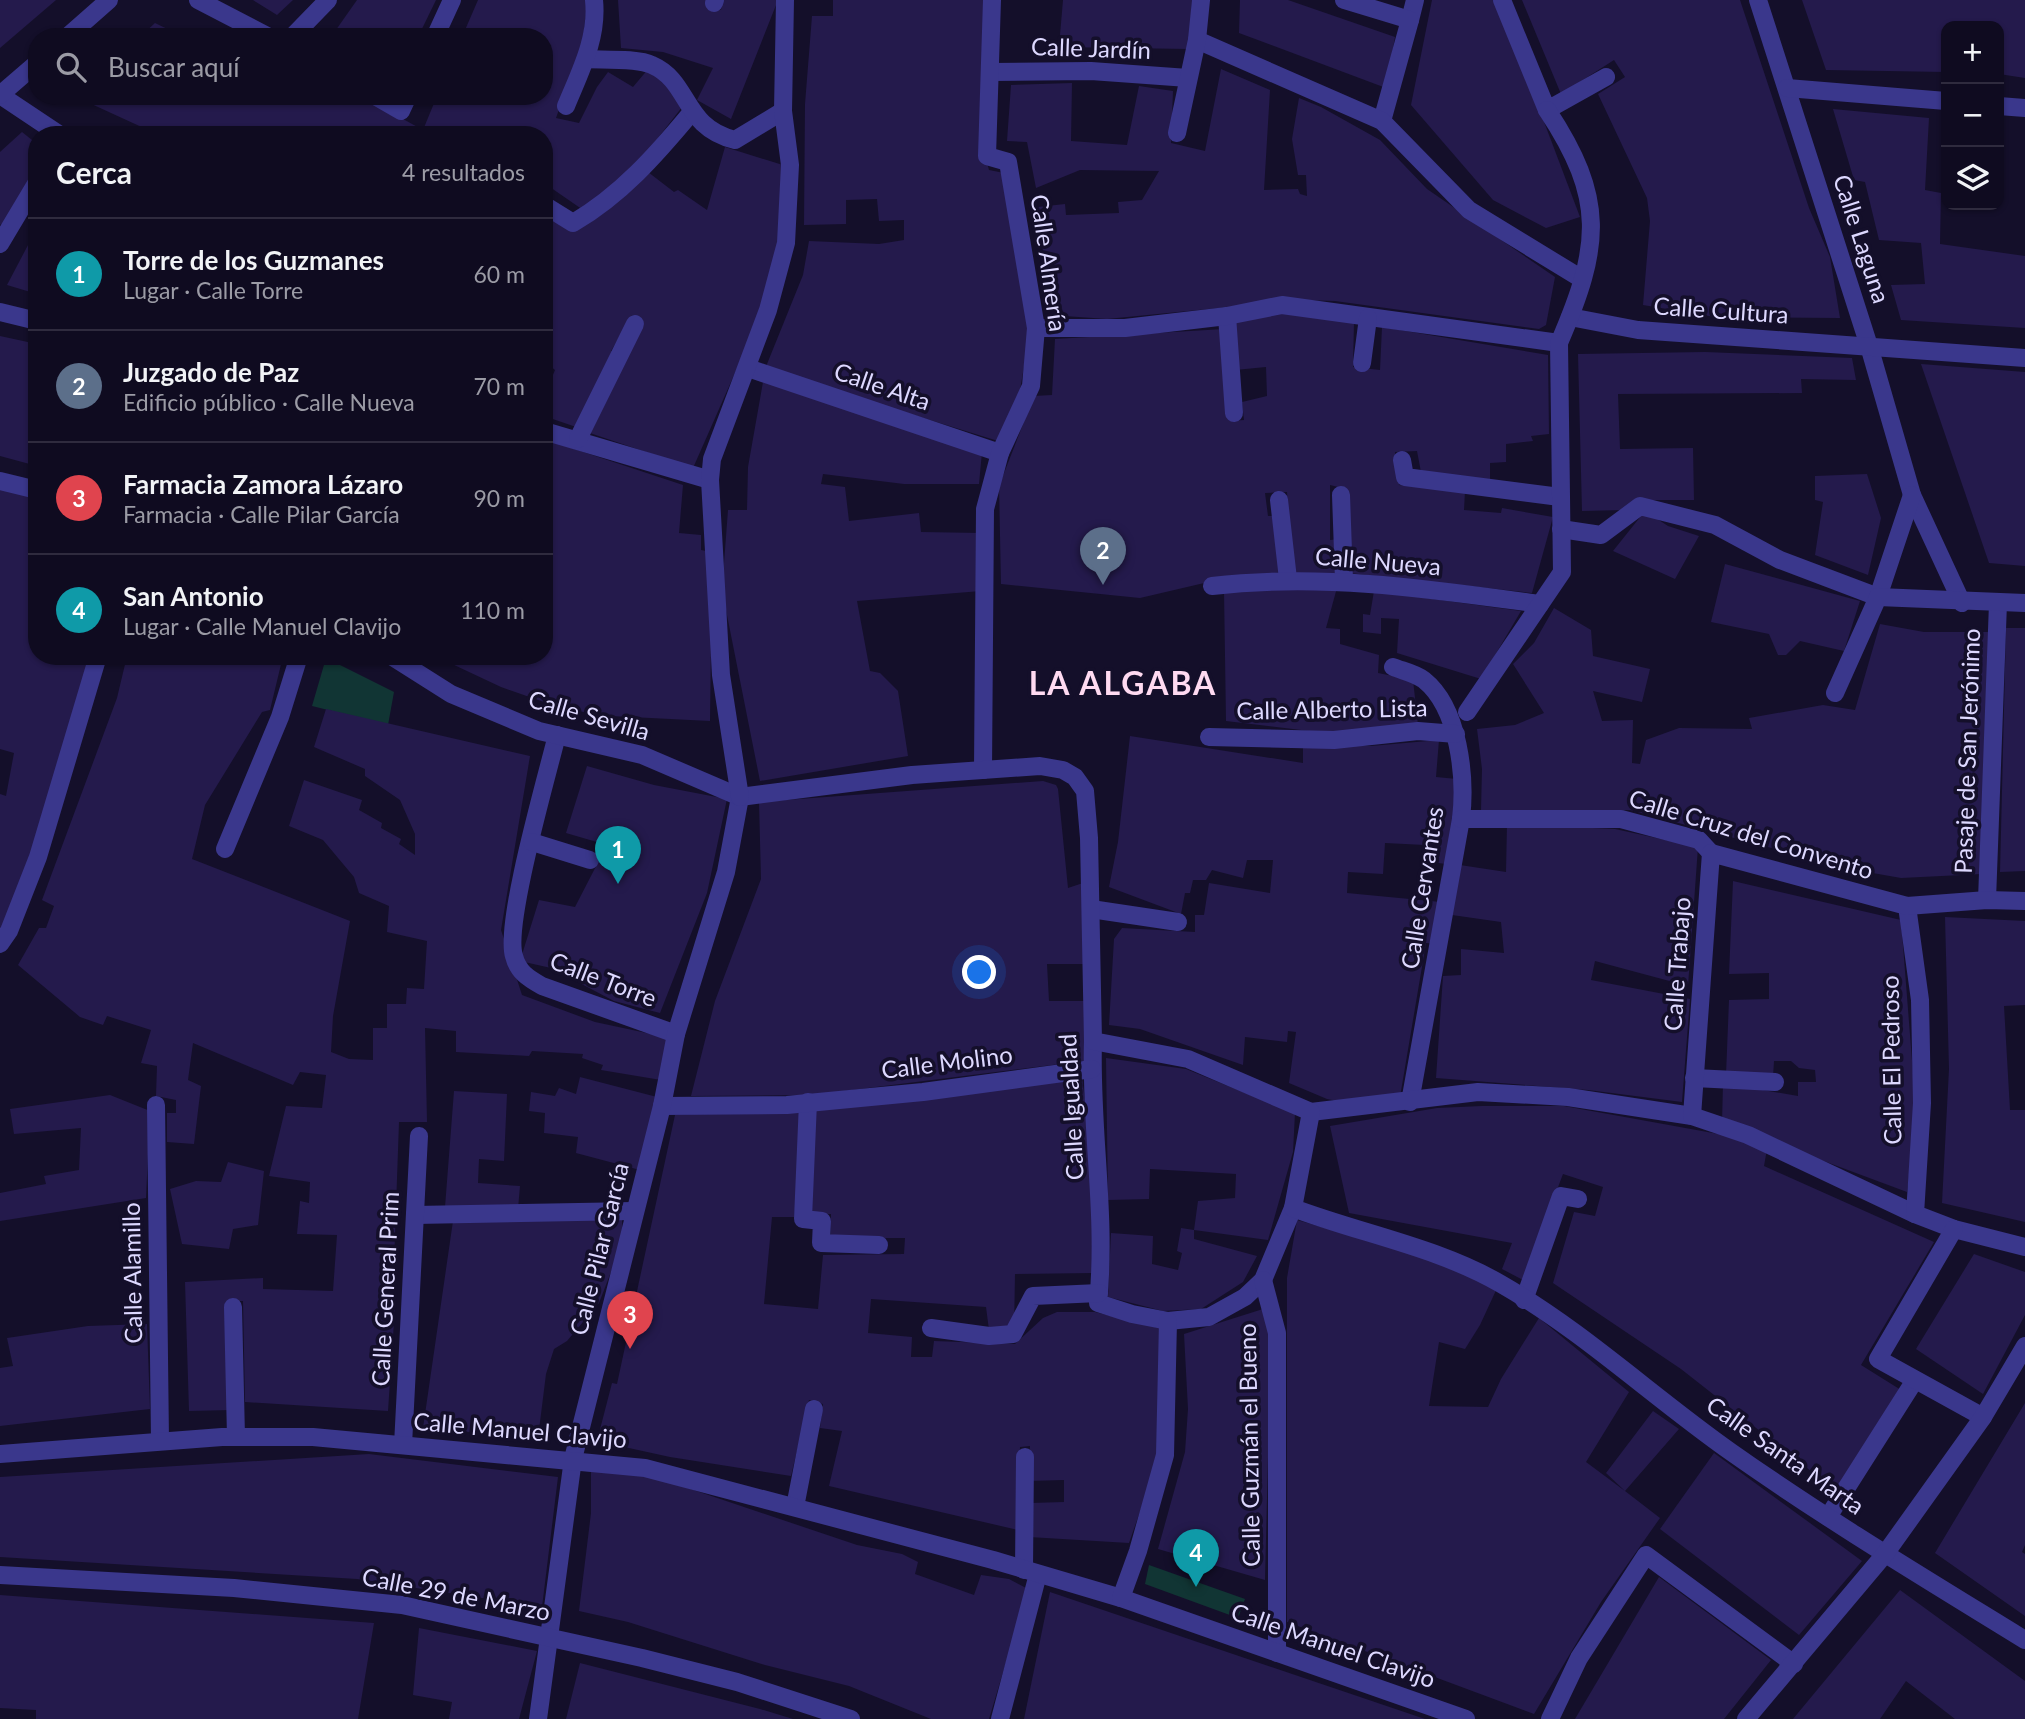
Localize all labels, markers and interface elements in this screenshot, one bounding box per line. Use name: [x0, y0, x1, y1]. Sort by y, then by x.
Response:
map controls: [1941, 21, 2004, 210]
button: +: [1941, 21, 2004, 84]
search box: [28, 28, 553, 105]
street label: Calle Jardín: [1031, 31, 1151, 64]
icon: search: [52, 48, 90, 86]
text: Buscar aquí: [108, 51, 239, 83]
button: −: [1941, 84, 2004, 147]
button: layers: [1941, 147, 2004, 210]
text: Cerca: [56, 154, 132, 190]
text: 4 resultados: [402, 158, 525, 186]
street label: Calle Laguna: [1828, 171, 1897, 307]
street label: Calle Almería: [1026, 192, 1073, 333]
text: Torre de los Guzmanes: [123, 244, 384, 276]
text: 1: [72, 260, 86, 288]
text: 60 m: [474, 260, 525, 288]
text: Lugar · Calle Torre: [123, 276, 303, 304]
street label: Calle Cultura: [1653, 290, 1790, 329]
text: Juzgado de Paz: [123, 356, 299, 388]
street label: Calle Alta: [831, 356, 934, 416]
text: 2: [72, 372, 86, 400]
text: 70 m: [474, 372, 525, 400]
text: Edificio público · Calle Nueva: [123, 388, 415, 416]
text: Farmacia Zamora Lázaro: [123, 468, 403, 500]
text: 3: [72, 484, 86, 512]
text: 90 m: [474, 484, 525, 512]
text: Farmacia · Calle Pilar García: [123, 500, 400, 528]
pin: 2: [1080, 527, 1126, 585]
street label: Calle Nueva: [1314, 541, 1442, 580]
text: San Antonio: [123, 580, 264, 612]
text: 4: [72, 596, 86, 624]
text: 110 m: [460, 596, 525, 624]
text: Lugar · Calle Manuel Clavijo: [123, 612, 401, 640]
street label: Pasaje de San Jerónimo: [1948, 628, 1985, 874]
district label: LA ALGABA: [1029, 663, 1217, 702]
street label: Calle Sevilla: [525, 683, 653, 746]
street label: Calle Alberto Lista: [1236, 692, 1428, 725]
street label: Calle Cruz del Convento: [1626, 783, 1877, 885]
street label: Calle Cervantes: [1394, 804, 1449, 971]
pin: 1: [595, 826, 641, 884]
street label: Calle Trabajo: [1657, 896, 1696, 1032]
street label: Calle Torre: [546, 945, 661, 1012]
your location: [962, 955, 996, 989]
street label: Calle El Pedroso: [1875, 975, 1906, 1145]
street label: Calle Igualdad: [1052, 1033, 1089, 1181]
street label: Calle Molino: [880, 1039, 1014, 1084]
street label: Calle Pilar García: [563, 1159, 634, 1338]
street label: Calle General Prim: [365, 1191, 404, 1387]
street label: Calle Alamillo: [116, 1202, 147, 1344]
pin: 3: [607, 1291, 653, 1349]
street label: Calle Guzmán el Bueno: [1232, 1323, 1265, 1567]
street label: Calle Santa Marta: [1701, 1390, 1870, 1520]
street label: Calle Manuel Clavijo: [412, 1406, 628, 1453]
pin: 4: [1173, 1529, 1219, 1587]
street label: Calle 29 de Marzo: [360, 1561, 553, 1626]
street label: Calle Manuel Clavijo: [1228, 1596, 1439, 1693]

